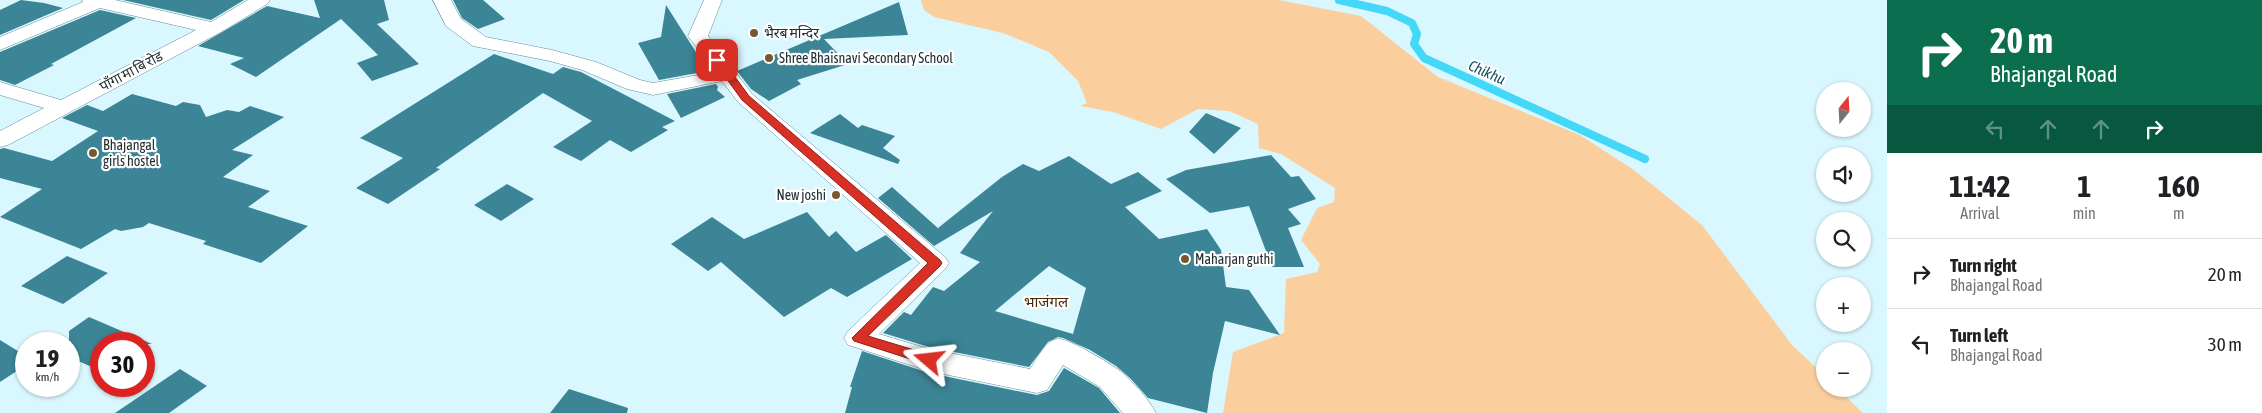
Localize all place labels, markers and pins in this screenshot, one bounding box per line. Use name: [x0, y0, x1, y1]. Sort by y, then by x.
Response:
place label: भैरब मन्दिर: [764, 25, 819, 41]
marker: भैरब मन्दिर: [748, 27, 760, 39]
pin: [696, 39, 738, 81]
place label: Shree Bhaisnavi Secondary School: [779, 50, 953, 66]
marker: Shree Bhaisnavi Secondary School: [763, 52, 775, 64]
place label: Bhajangal girls hostel: [103, 137, 159, 169]
marker: Bhajangal girls hostel: [87, 147, 99, 159]
place label: New joshi: [776, 187, 826, 203]
marker: New joshi: [830, 189, 842, 201]
place label: Maharjan guthi: [1195, 251, 1274, 267]
marker: Maharjan guthi: [1179, 253, 1191, 265]

